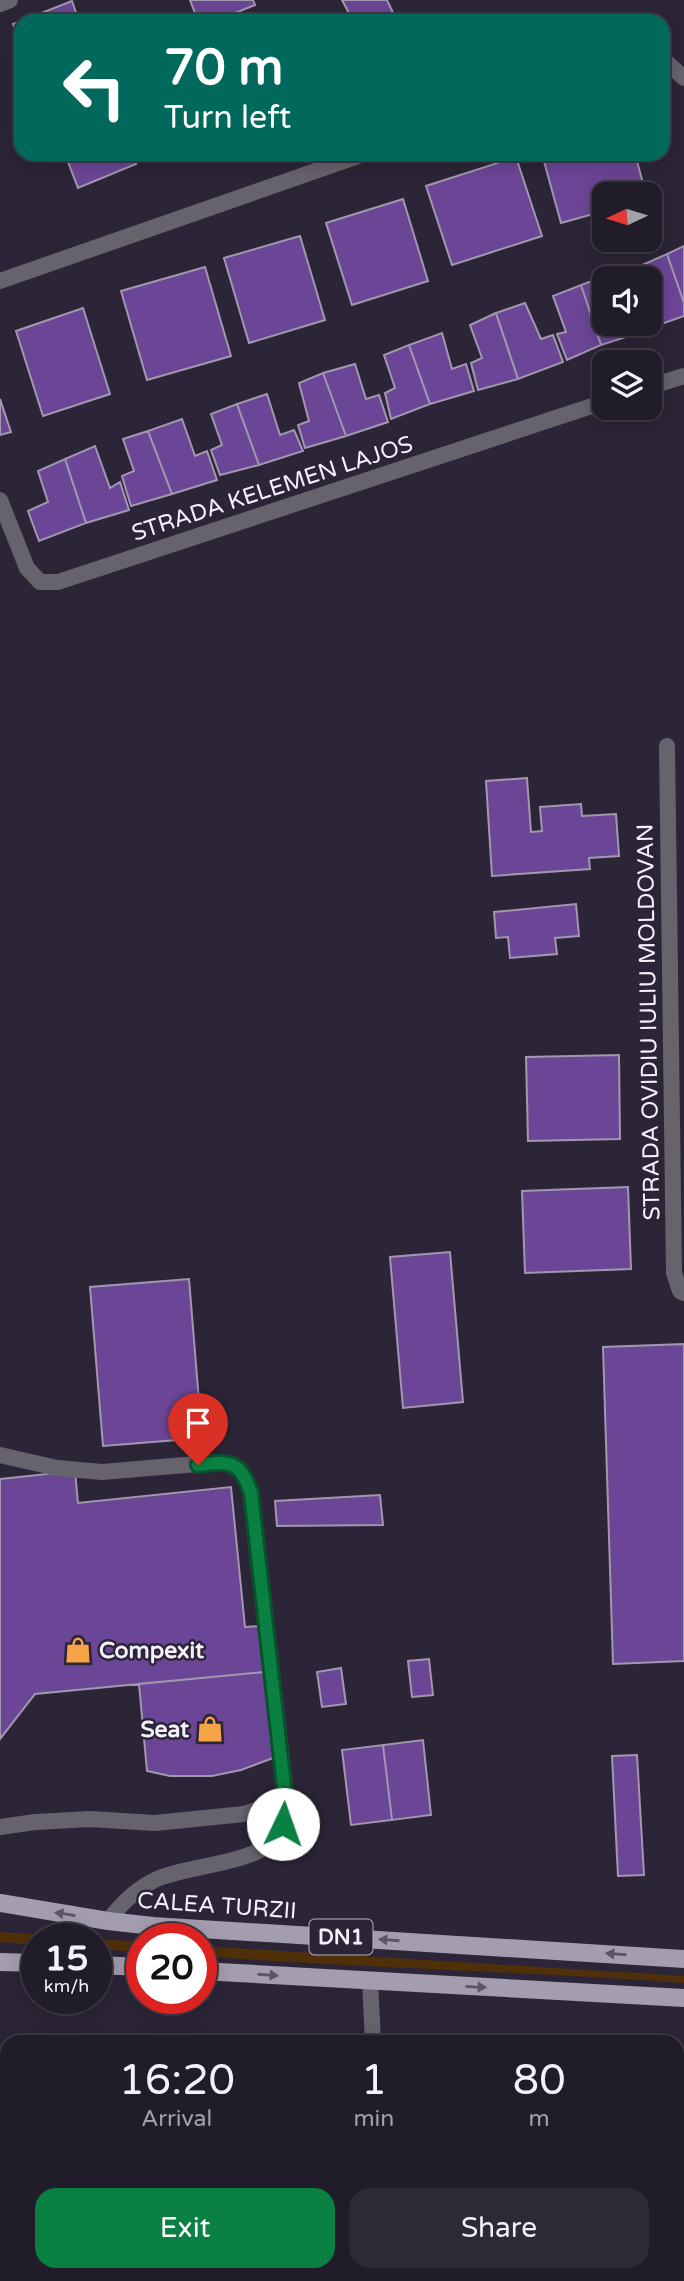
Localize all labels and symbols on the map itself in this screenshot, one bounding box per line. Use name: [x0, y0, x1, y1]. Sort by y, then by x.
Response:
north arrow: [592, 182, 662, 252]
street label: STRADA KELEMEN LAJOS: [128, 430, 416, 548]
street label: STRADA OVIDIU IULIU MOLDOVAN: [632, 823, 666, 1220]
pin: [168, 1393, 228, 1465]
shop icon: Compexit: [63, 1635, 93, 1665]
place label: Compexit: [99, 1637, 204, 1665]
shop icon: Seat: [195, 1714, 225, 1744]
place label: Seat: [140, 1716, 189, 1744]
position arrow: [246, 1787, 320, 1861]
street label: CALEA TURZII: [136, 1886, 298, 1926]
one-way arrow: [54, 1908, 76, 1919]
road number: DN1: [310, 1920, 372, 1954]
speed limit sign: 20: [126, 1923, 217, 2014]
one-way arrow: [378, 1935, 400, 1946]
one-way arrow: [605, 1949, 627, 1960]
one-way arrow: [257, 1970, 279, 1981]
one-way arrow: [465, 1982, 487, 1993]

